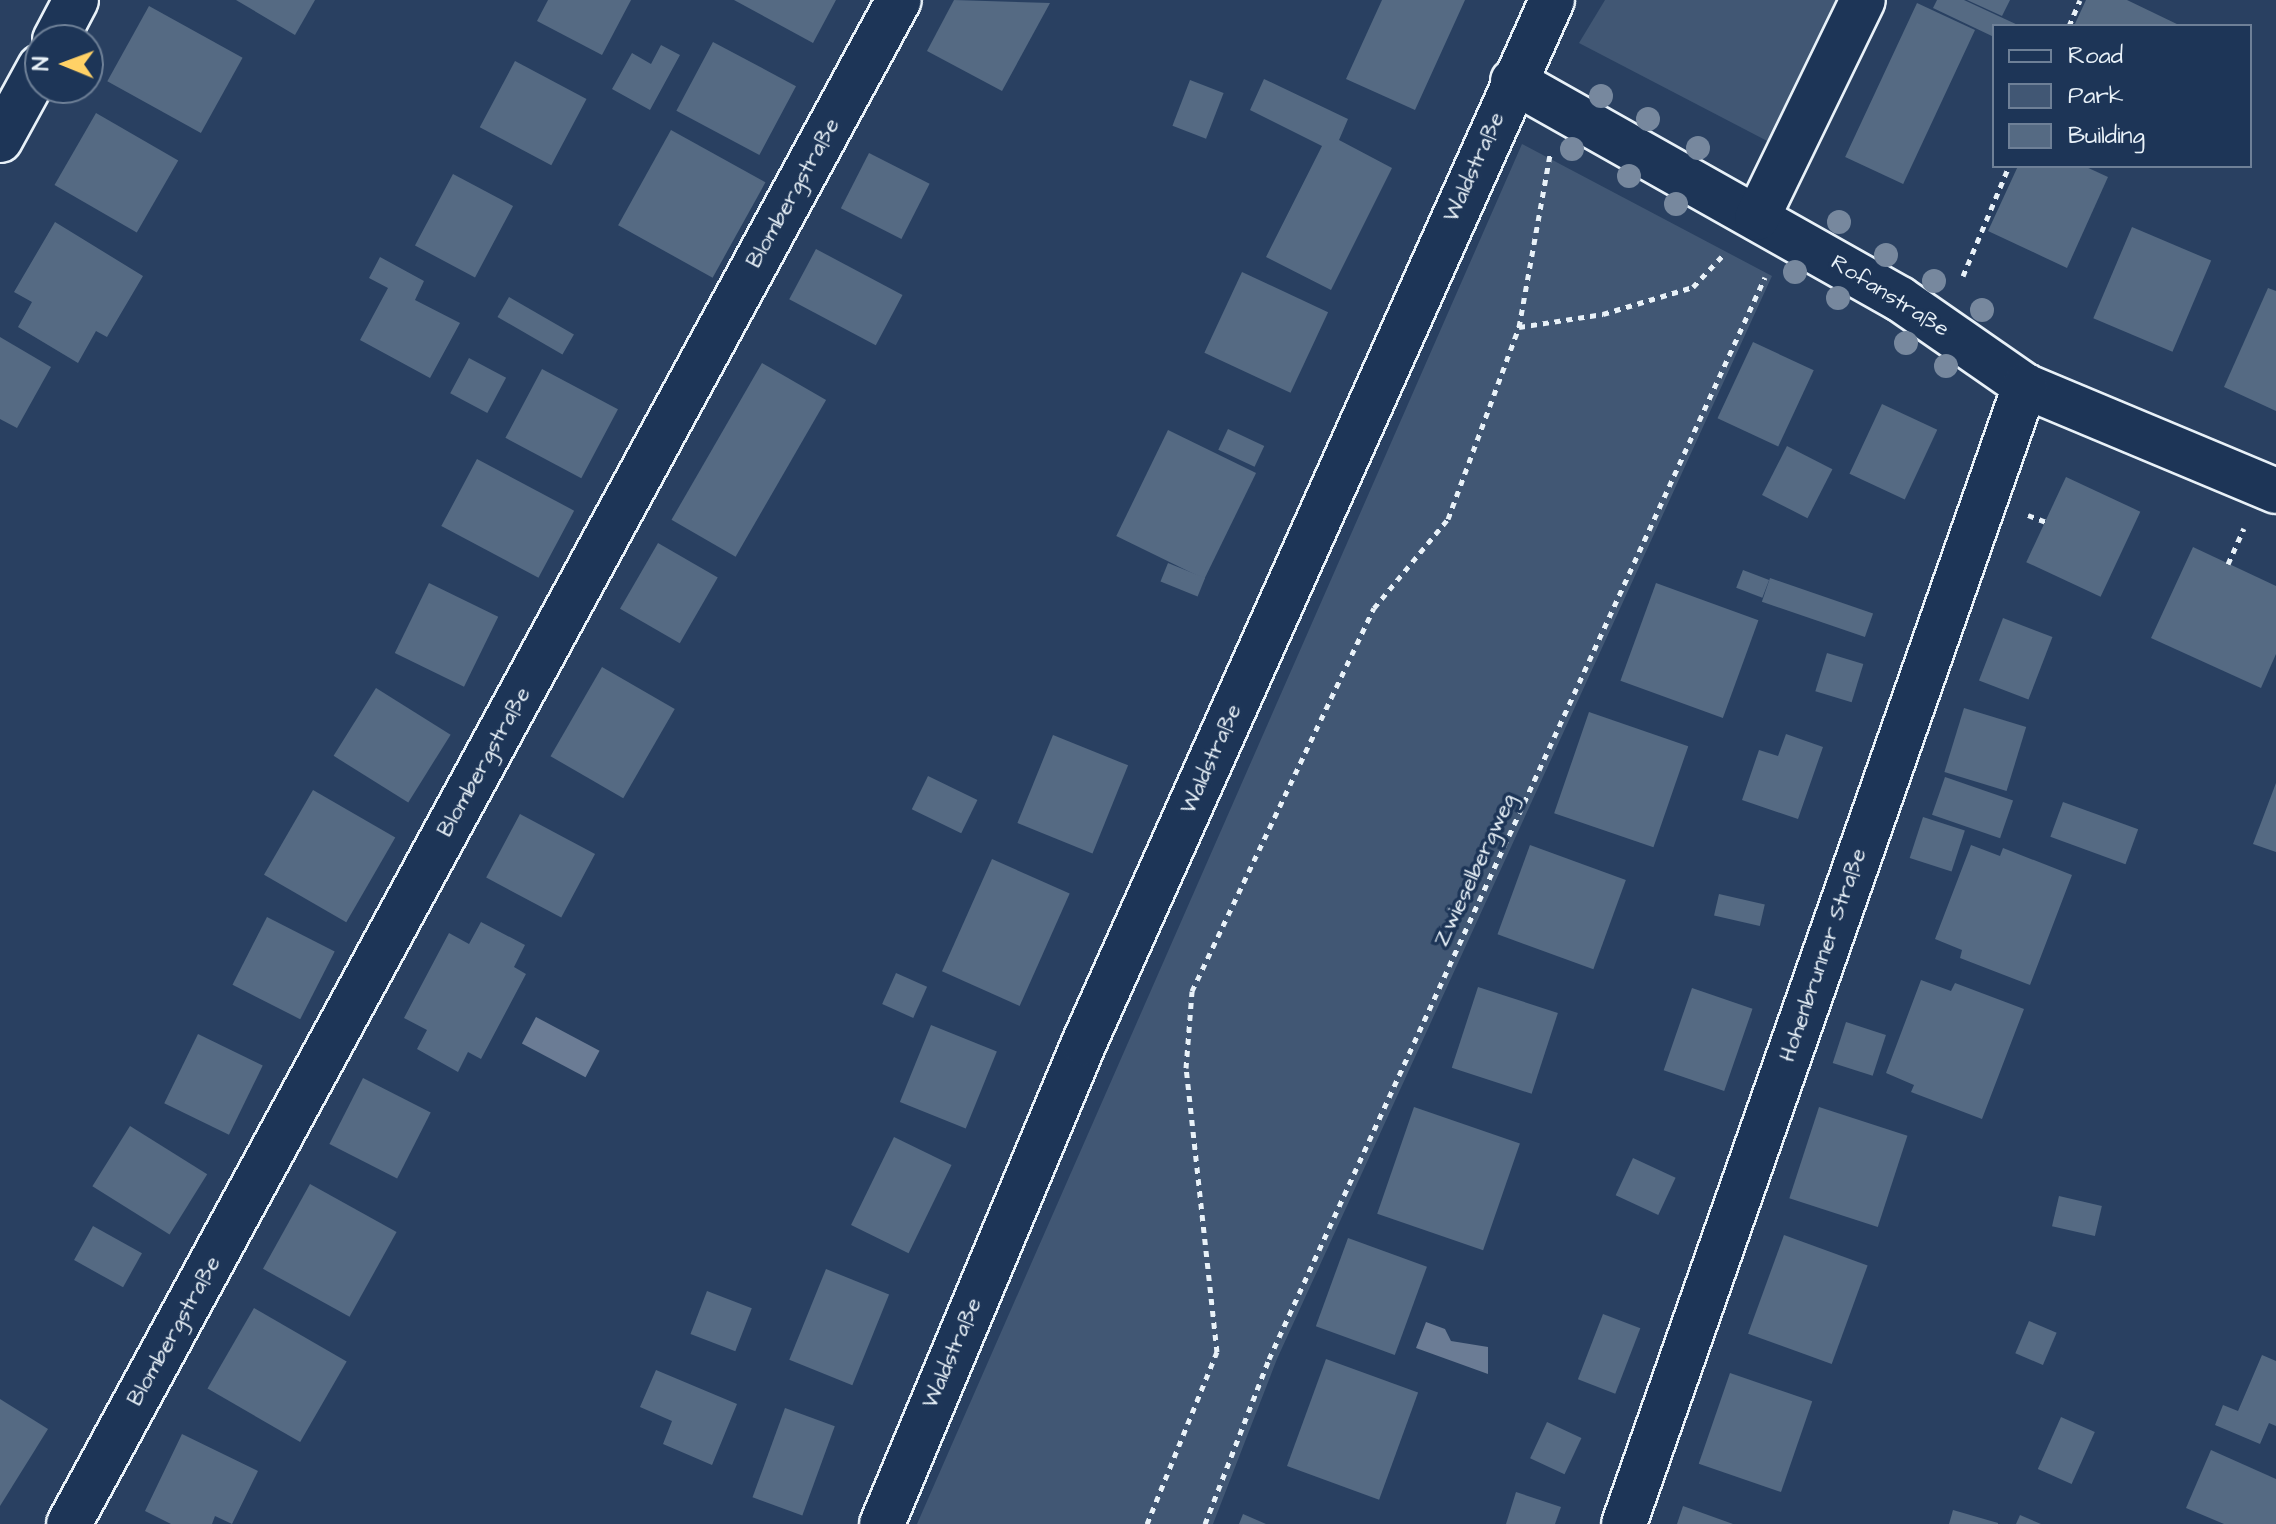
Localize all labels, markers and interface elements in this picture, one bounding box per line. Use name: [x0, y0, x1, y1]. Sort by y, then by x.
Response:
north arrow: [24, 24, 104, 104]
legend: [1992, 24, 2252, 168]
text: Road: [2068, 39, 2123, 73]
text: N: [26, 56, 57, 71]
text: Park: [2068, 79, 2124, 113]
street label: Waldstraße: [1438, 108, 1510, 226]
street label: Blombergstraße: [741, 114, 845, 272]
text: Building: [2068, 119, 2145, 153]
street label: Rofanstraße: [1826, 249, 1954, 343]
street label: Blombergstraße: [432, 683, 536, 841]
street label: Waldstraße: [1175, 700, 1247, 818]
street label: Zwieselbergweg: [1428, 789, 1522, 951]
street label: Hohenbrunner Straße: [1774, 845, 1872, 1065]
street label: Blombergstraße: [122, 1252, 226, 1410]
street label: Waldstraße: [917, 1294, 987, 1412]

